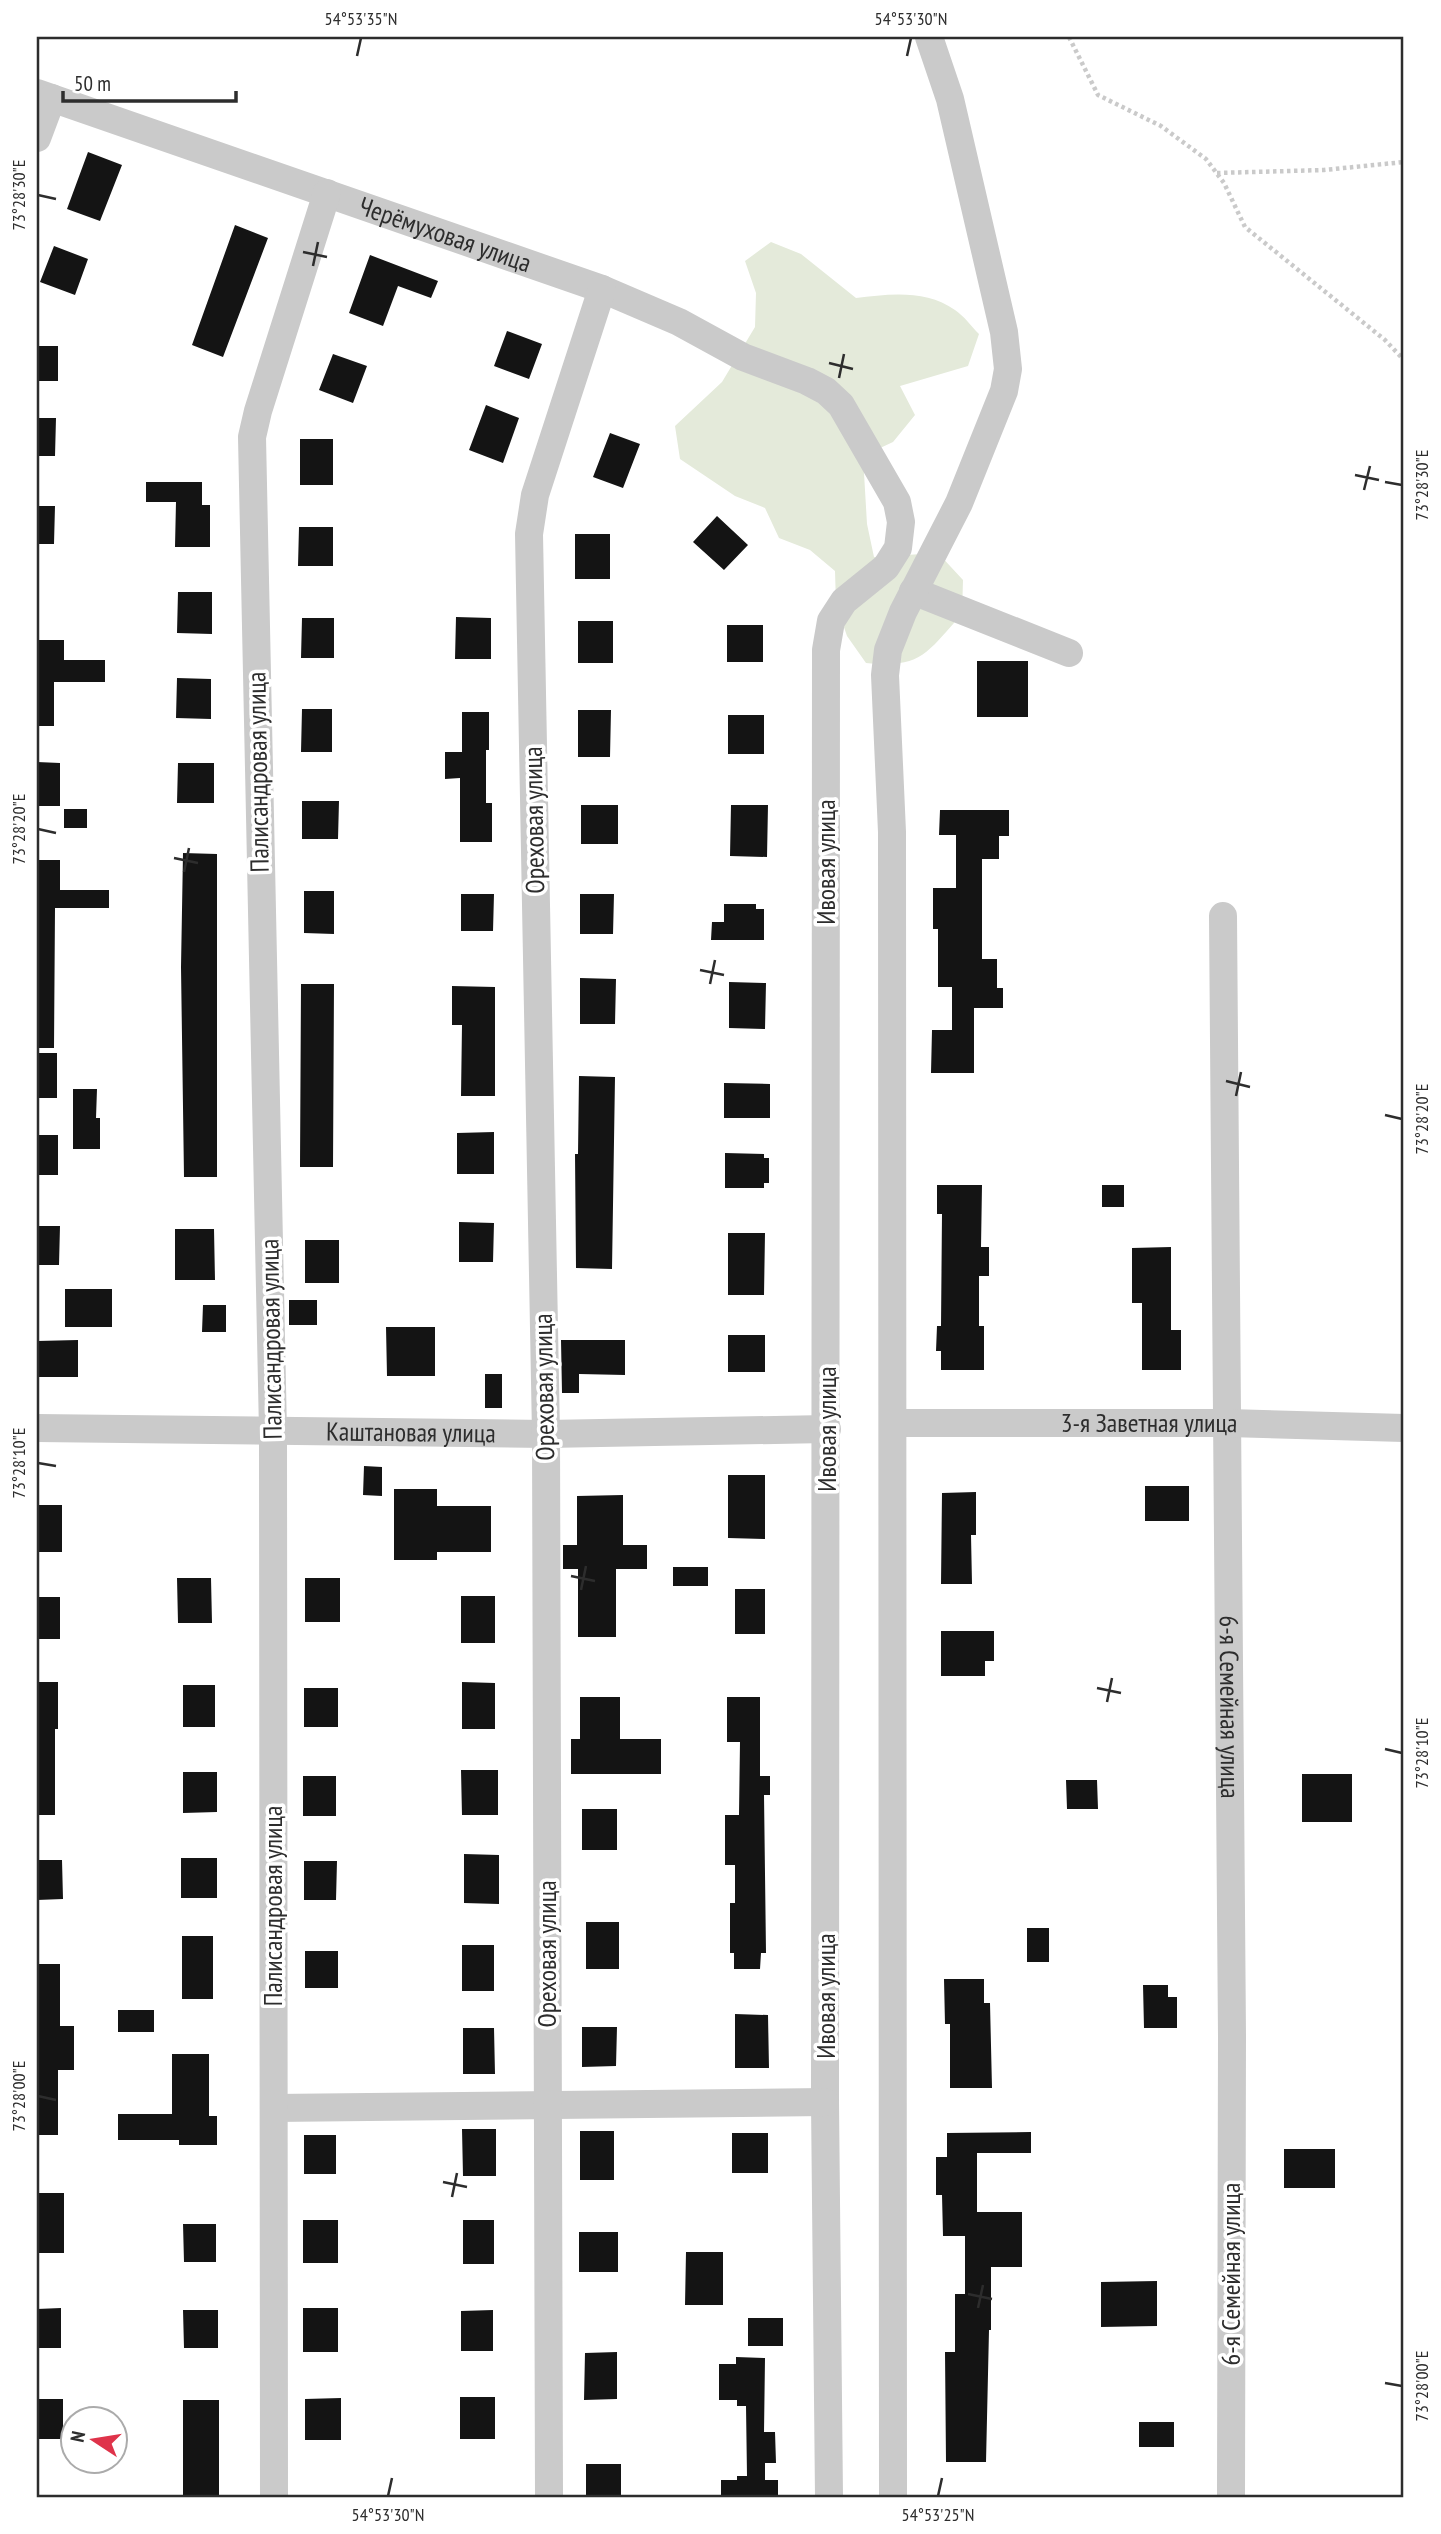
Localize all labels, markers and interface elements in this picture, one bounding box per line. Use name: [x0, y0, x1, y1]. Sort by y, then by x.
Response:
text: 54°53'35"N: [325, 7, 397, 30]
text: 54°53'30"N: [875, 7, 947, 30]
scale bar: [63, 60, 236, 104]
text: 50 m: [74, 70, 111, 97]
text: 73°28'30"E: [7, 160, 30, 230]
street label: Черёмуховая улица: [355, 189, 536, 279]
text: 73°28'30"E: [1410, 450, 1433, 520]
street label: Палисандровая улица: [239, 671, 276, 873]
street label: Ореховая улица: [516, 746, 551, 894]
text: 73°28'20"E: [7, 794, 30, 864]
street label: Ивовая улица: [809, 799, 842, 925]
text: 73°28'20"E: [1410, 1084, 1433, 1154]
street label: Палисандровая улица: [252, 1238, 289, 1440]
street label: Ореховая улица: [526, 1313, 561, 1461]
street label: Ивовая улица: [810, 1366, 843, 1492]
street label: 3-я Заветная улица: [1061, 1406, 1238, 1439]
street label: Каштановая улица: [326, 1414, 496, 1449]
text: 73°28'10"E: [7, 1428, 30, 1498]
street label: 6-я Семейная улица: [1213, 1615, 1247, 1799]
text: 73°28'10"E: [1410, 1718, 1433, 1788]
street label: Палисандровая улица: [256, 1806, 289, 2006]
street label: Ореховая улица: [530, 1880, 563, 2028]
street label: Ивовая улица: [809, 1933, 842, 2059]
text: 73°28'00"E: [7, 2061, 30, 2131]
street label: 6-я Семейная улица: [1214, 2183, 1247, 2365]
text: 73°28'00"E: [1410, 2351, 1433, 2421]
north arrow: [60, 2404, 130, 2474]
text: N: [65, 2429, 90, 2444]
text: 54°53'30"N: [352, 2503, 424, 2526]
text: 54°53'25"N: [902, 2503, 974, 2526]

